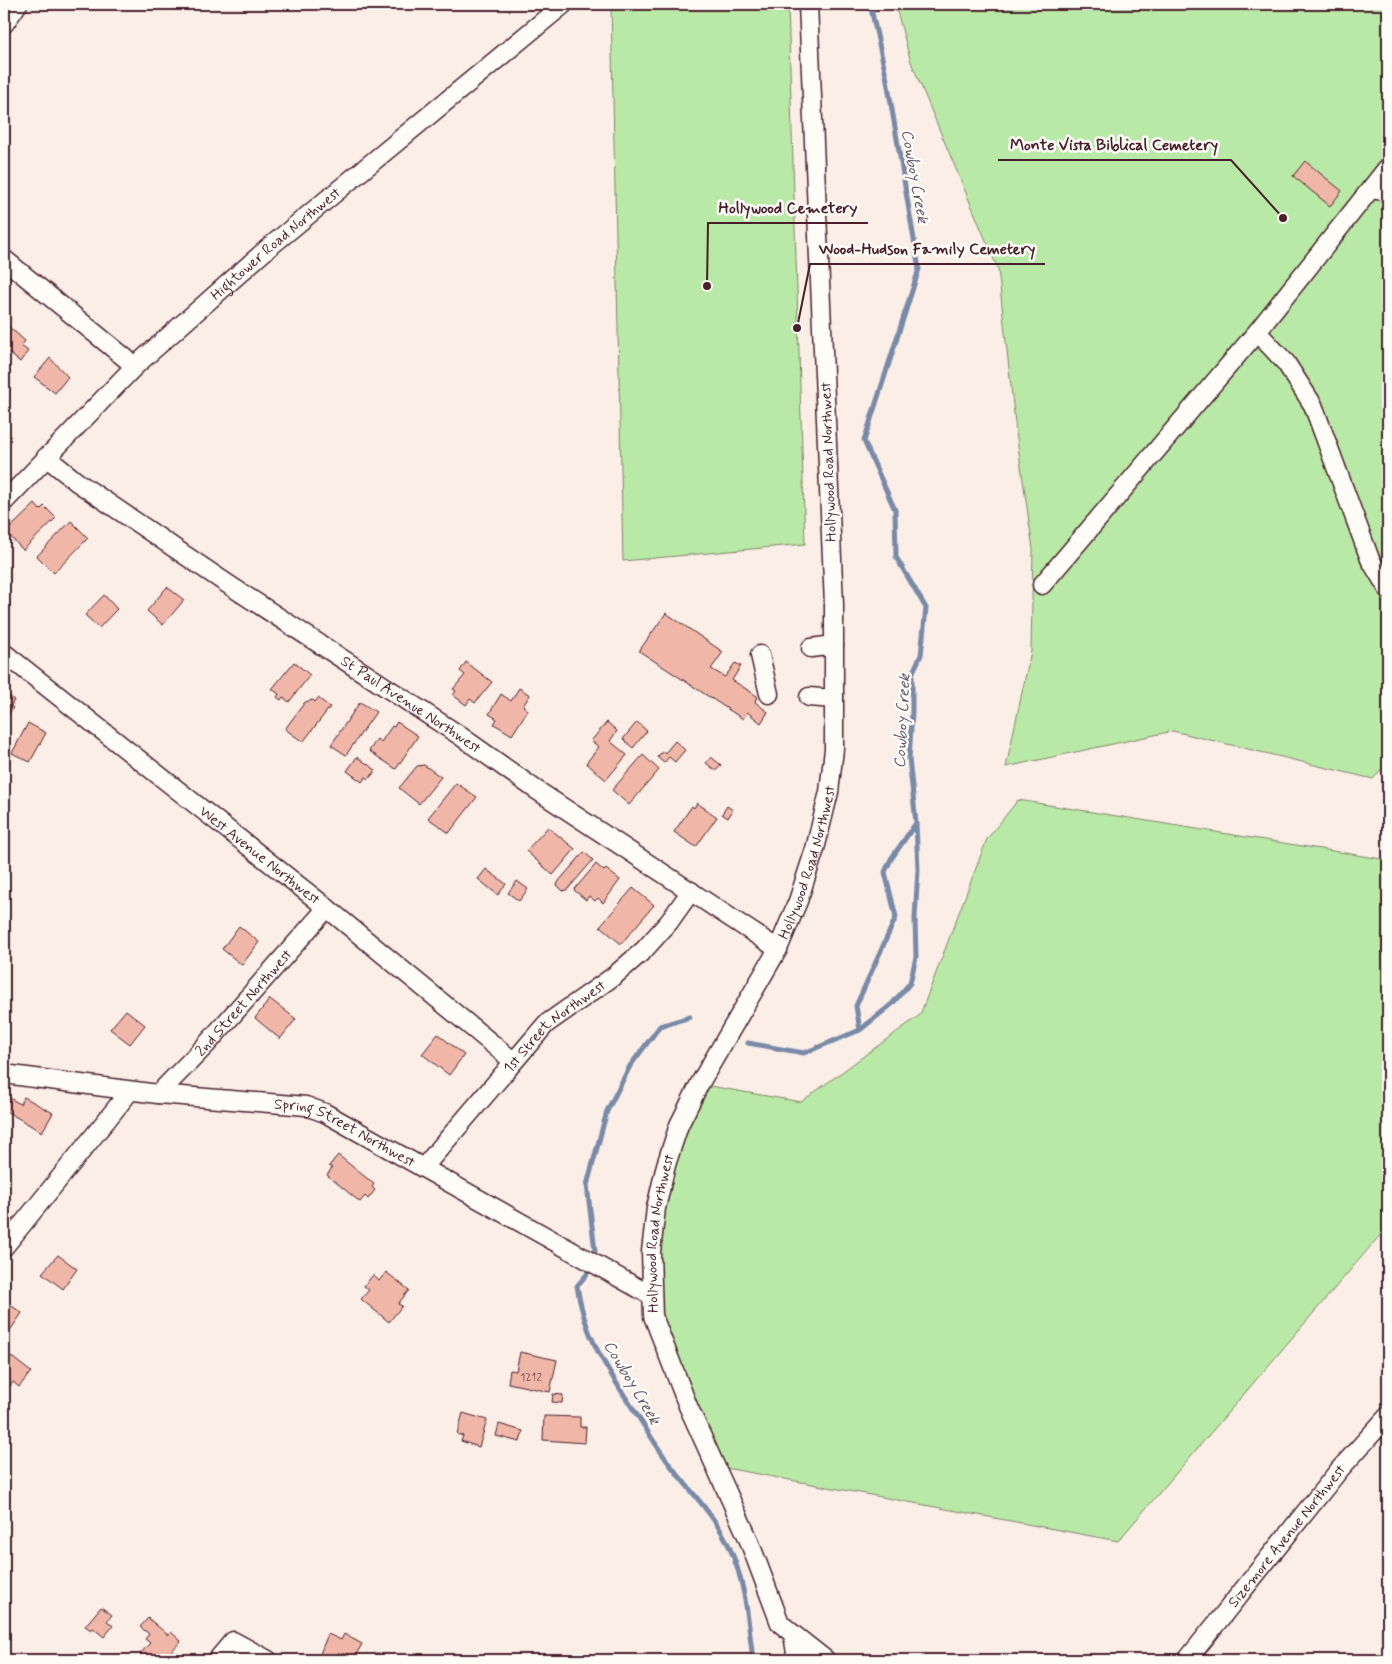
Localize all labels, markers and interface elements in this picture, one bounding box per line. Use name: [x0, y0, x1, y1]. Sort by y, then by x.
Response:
water label: Cowboy Creek: [896, 128, 933, 226]
callout: Monte Vista Biblical Cemetery: [998, 129, 1231, 160]
text: Monte Vista Biblical Cemetery: [1010, 135, 1218, 156]
street label: Hightower Road Northwest: [207, 183, 346, 305]
callout: Hollywood Cemetery: [708, 192, 868, 223]
text: Hollywood Cemetery: [718, 198, 858, 219]
callout: Wood-Hudson Family Cemetery: [810, 233, 1045, 264]
text: Wood-Hudson Family Cemetery: [818, 239, 1036, 260]
street label: Hollywood Road Northwest: [816, 381, 842, 542]
street label: St Paul Avenue Northwest: [336, 651, 485, 759]
water label: Cowboy Creek: [890, 672, 916, 769]
street label: Hollywood Road Northwest: [774, 784, 841, 942]
street label: West Avenue Northwest: [195, 802, 324, 910]
street label: 2nd Street Northwest: [191, 945, 297, 1061]
street label: 1st Street Northwest: [499, 976, 610, 1078]
street label: Spring Street Northwest: [273, 1094, 419, 1173]
street label: Hollywood Road Northwest: [642, 1151, 680, 1313]
water label: Cowboy Creek: [598, 1337, 666, 1430]
house number: 1212: [520, 1370, 542, 1386]
street label: Sizemore Avenue Northwest: [1224, 1460, 1351, 1612]

